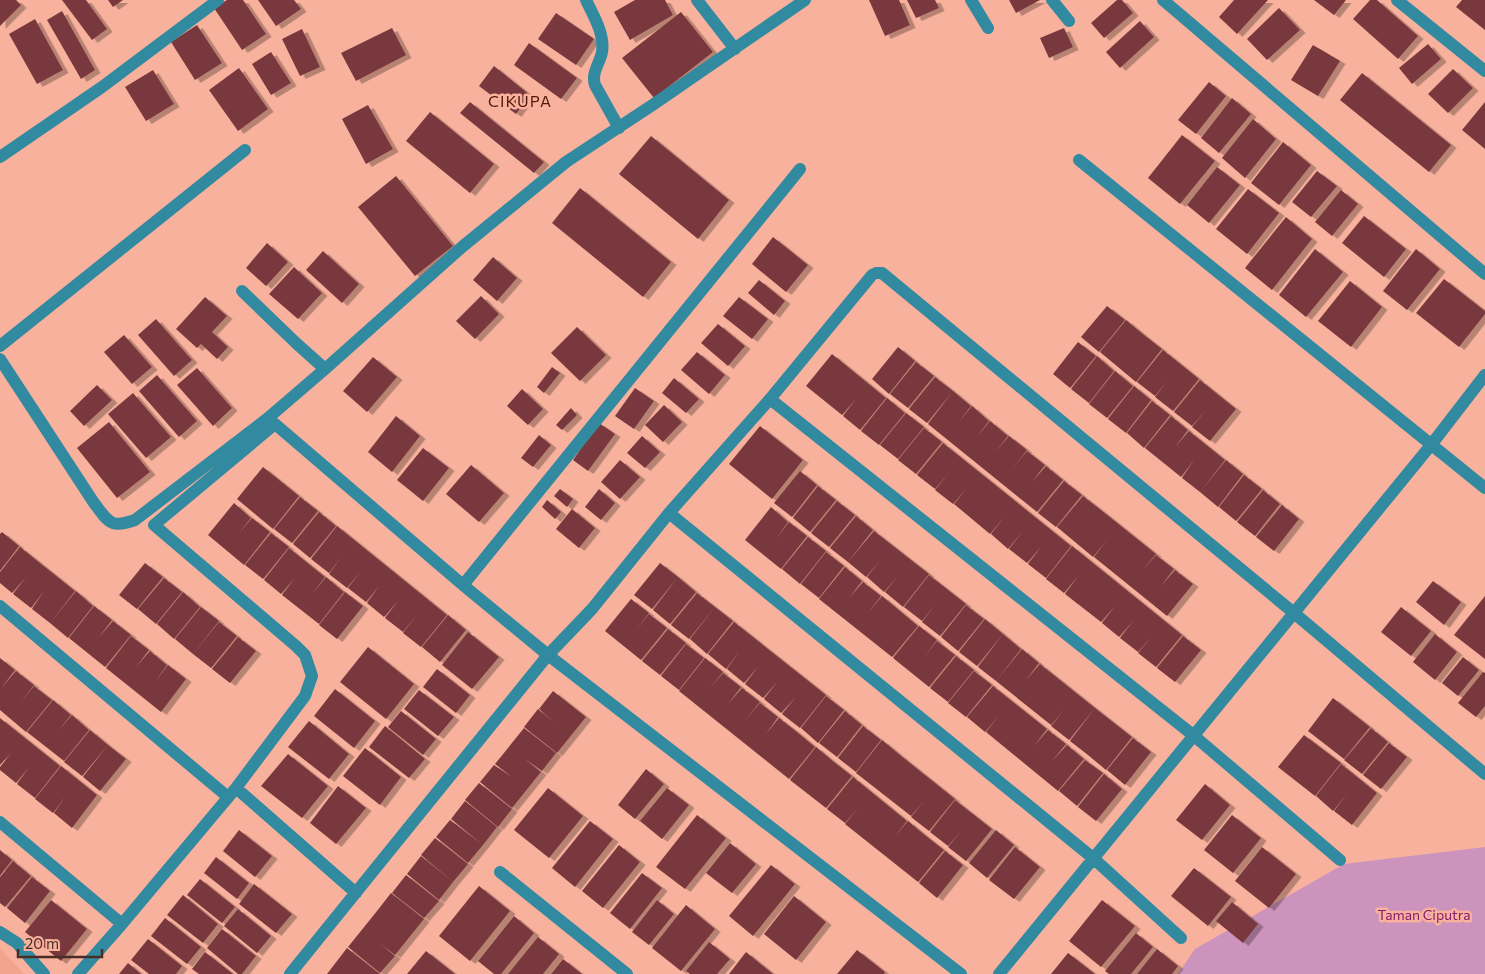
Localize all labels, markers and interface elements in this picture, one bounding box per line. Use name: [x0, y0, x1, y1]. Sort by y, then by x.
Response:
district label: CIKUPA: [488, 91, 552, 110]
park label: Taman Ciputra: [1377, 906, 1471, 923]
scale bar: [18, 926, 101, 958]
text: 20 m: [25, 934, 59, 952]

